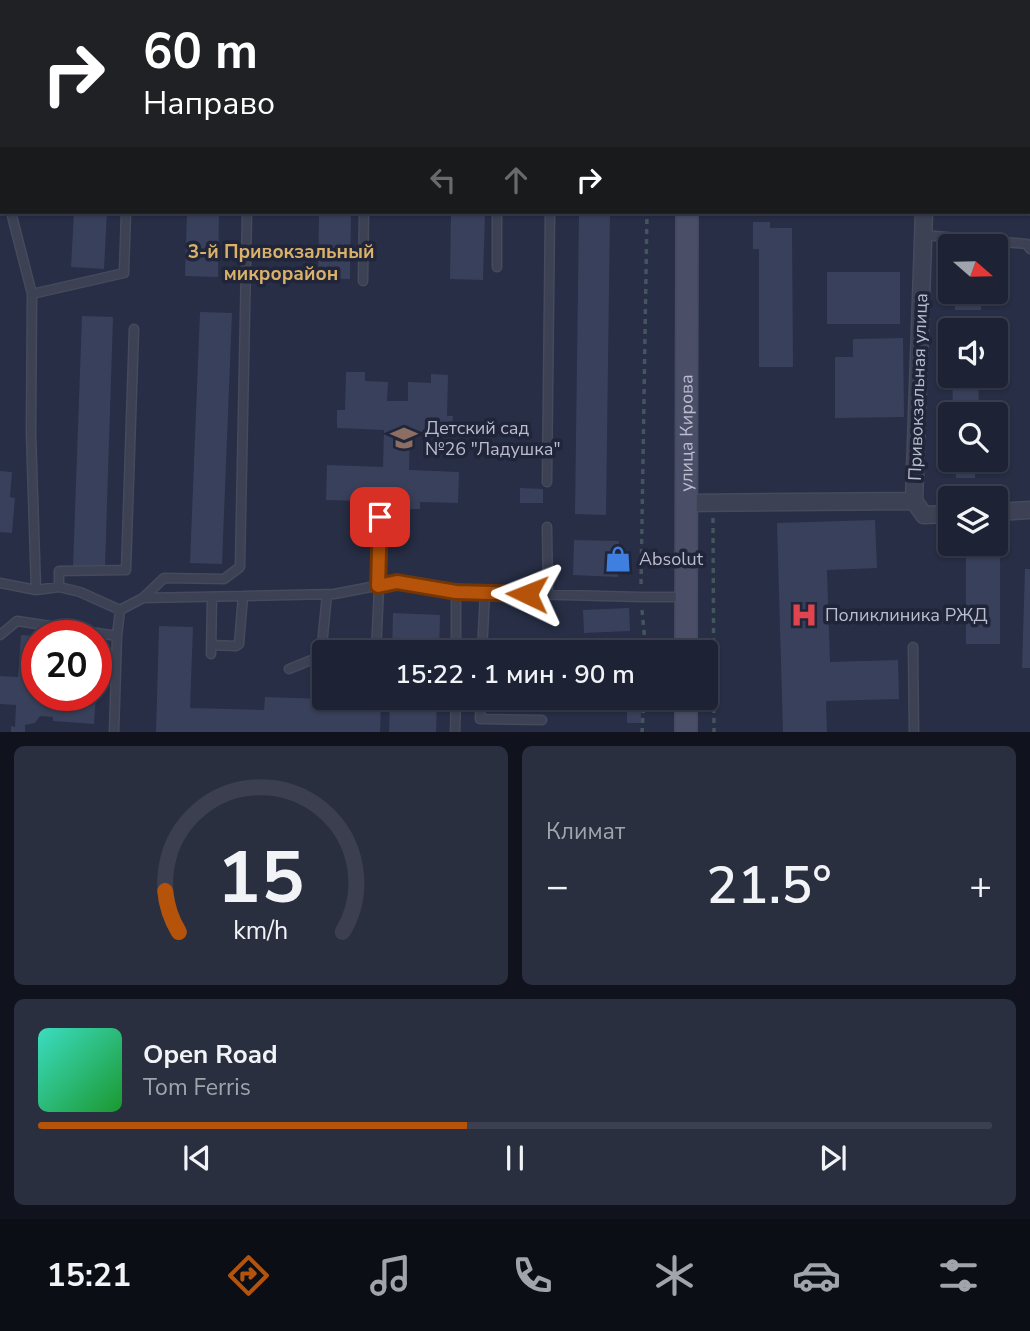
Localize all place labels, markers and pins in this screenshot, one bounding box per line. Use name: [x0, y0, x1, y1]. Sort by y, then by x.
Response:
place label: Детский сад №26 "Ладушка": [425, 416, 560, 461]
school or university icon: Детский сад №26 "Ладушка": [389, 423, 419, 453]
pin: [350, 487, 410, 547]
shop icon: Absolut: [603, 544, 633, 574]
place label: Absolut: [639, 547, 704, 571]
hospital icon: Поликлиника РЖД: [789, 600, 819, 630]
place label: Поликлиника РЖД: [825, 603, 987, 627]

